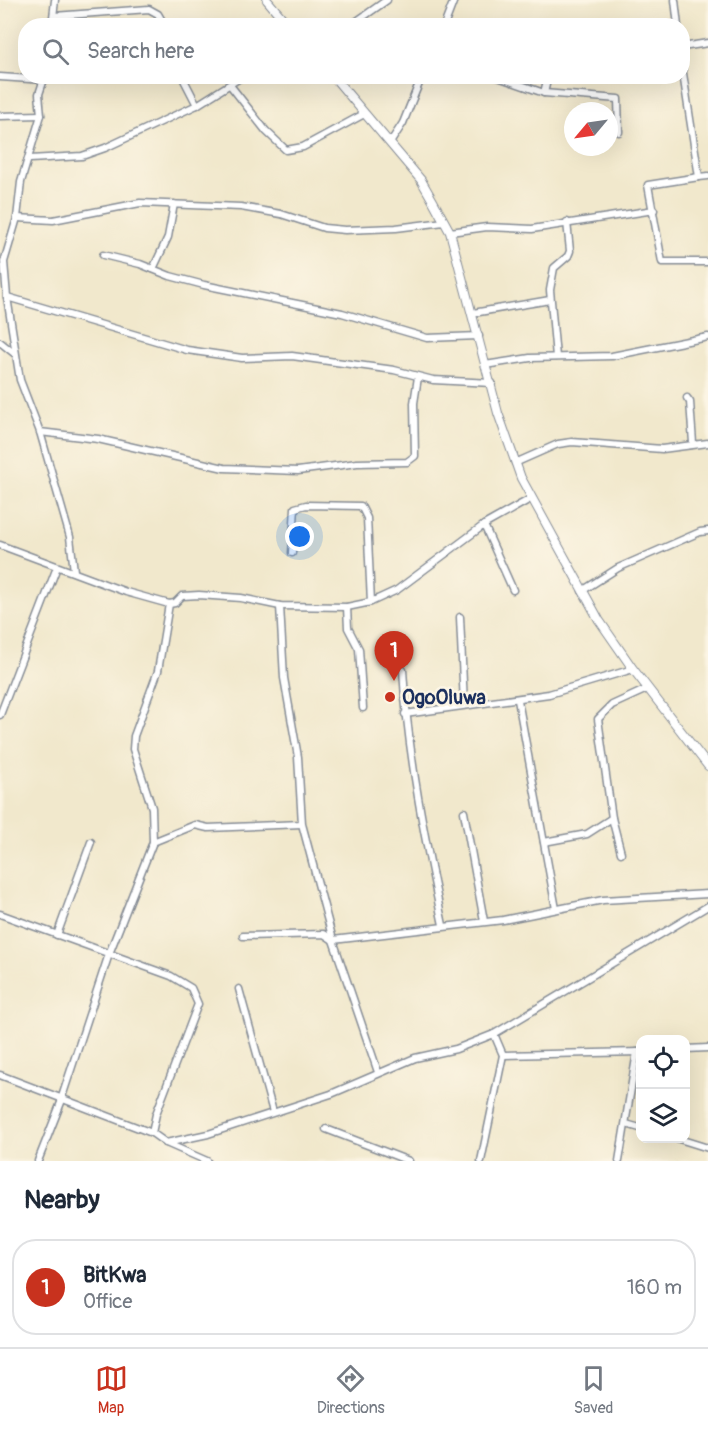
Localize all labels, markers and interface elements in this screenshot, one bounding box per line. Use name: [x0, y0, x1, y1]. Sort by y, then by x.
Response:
search box: [18, 18, 690, 84]
icon: search: [39, 35, 72, 68]
text: Search here: [87, 37, 194, 65]
north arrow: [564, 102, 618, 156]
your location: [285, 522, 314, 551]
pin: 1: [374, 632, 414, 681]
place label: OgoOluwa: [402, 685, 486, 710]
marker: OgoOluwa: [383, 690, 397, 704]
map controls: [636, 1035, 690, 1143]
button: locate: [636, 1035, 690, 1089]
button: layers: [636, 1089, 690, 1143]
text: Nearby: [24, 1184, 100, 1216]
text: BitKwa: [83, 1261, 147, 1289]
text: 1: [42, 1275, 49, 1300]
text: 160 m: [627, 1275, 682, 1300]
text: Office: [83, 1289, 132, 1314]
tab: Map: [95, 1362, 128, 1418]
tab: Directions: [317, 1362, 385, 1418]
tab: Saved: [574, 1362, 613, 1418]

